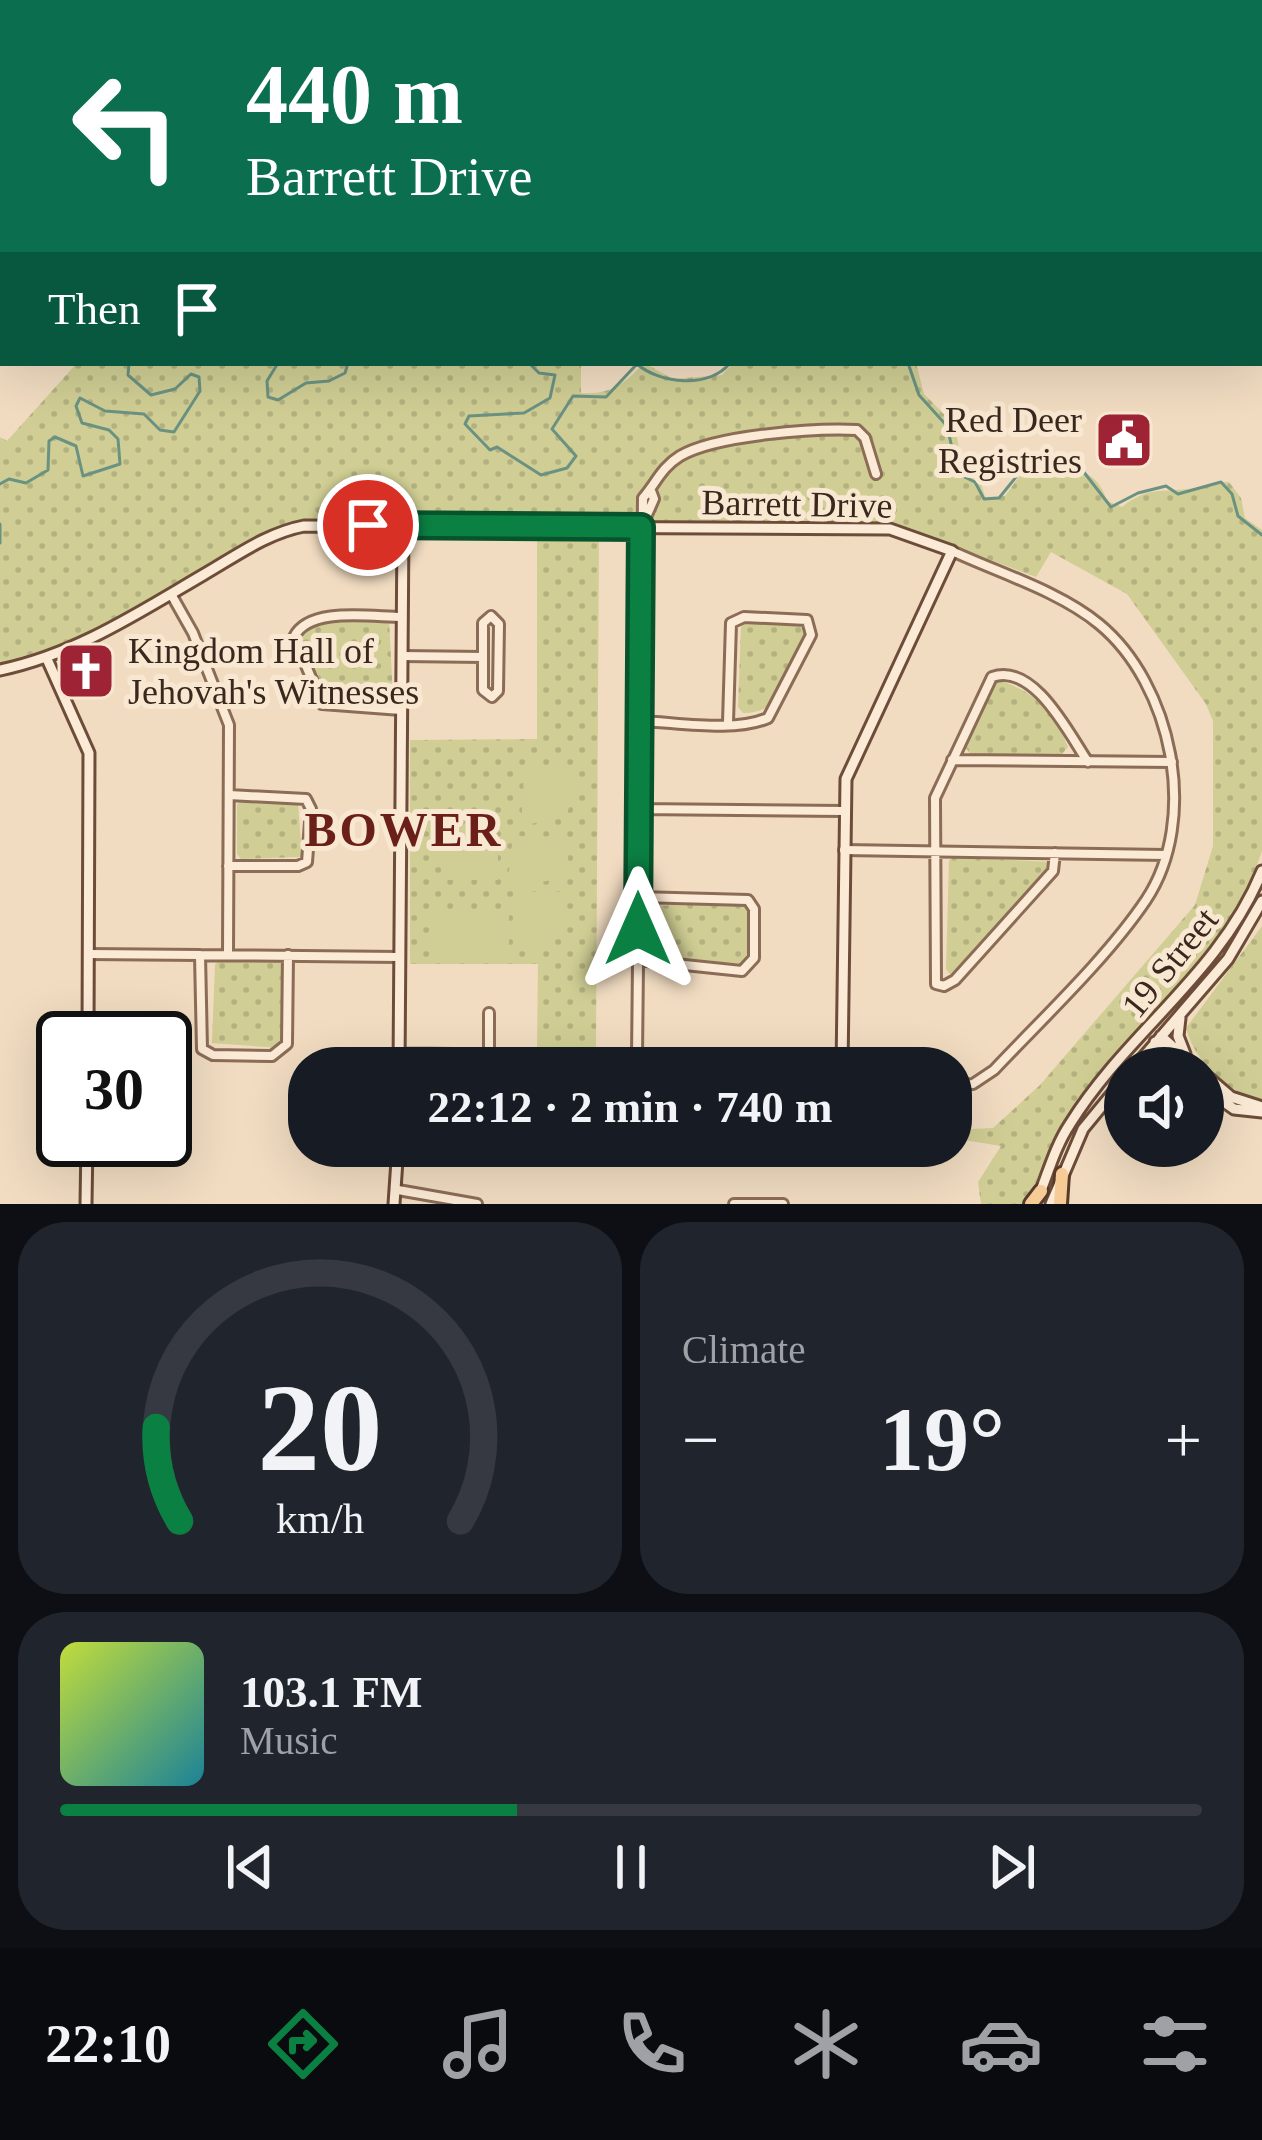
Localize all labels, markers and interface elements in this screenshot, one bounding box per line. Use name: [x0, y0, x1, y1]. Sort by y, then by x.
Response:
icon: left: [48, 48, 204, 204]
text: 440 m: [246, 48, 463, 141]
text: Barrett Drive: [246, 147, 532, 207]
icon: arrive: [164, 276, 230, 342]
text: Then: [48, 284, 140, 334]
place label: Red Deer Registries: [938, 400, 1082, 481]
public building icon: Red Deer Registries: [1093, 409, 1155, 471]
pin: [317, 474, 419, 576]
street label: Barrett Drive: [701, 482, 893, 526]
icon: arrive: [335, 492, 401, 558]
place label: Kingdom Hall of Jehovah's Witnesses: [128, 631, 419, 712]
church icon: Kingdom Hall of Jehovah's Witnesses: [55, 640, 117, 702]
district label: BOWER: [304, 803, 504, 856]
position arrow: [575, 866, 701, 992]
street label: 19 Street: [1114, 900, 1226, 1025]
speed limit sign: 30: [36, 1011, 192, 1167]
map controls: [1104, 1047, 1224, 1167]
button: sound: [1104, 1047, 1224, 1167]
text: 22:12 · 2 min · 740 m: [428, 1082, 833, 1132]
text: Climate: [682, 1328, 805, 1371]
text: 20: [258, 1359, 382, 1497]
text: 19°: [879, 1390, 1005, 1489]
text: −: [682, 1403, 719, 1476]
text: +: [1165, 1403, 1202, 1476]
text: km/h: [276, 1495, 364, 1542]
text: 103.1 FM: [240, 1667, 422, 1717]
text: Music: [240, 1719, 338, 1762]
icon: previous: [217, 1834, 283, 1900]
icon: pause: [598, 1834, 664, 1900]
icon: next: [979, 1834, 1045, 1900]
icon: directions: [261, 2002, 345, 2086]
icon: music: [436, 2002, 520, 2086]
icon: phone: [610, 2002, 694, 2086]
icon: climate: [784, 2002, 868, 2086]
icon: car: [959, 2002, 1043, 2086]
icon: filters: [1133, 2002, 1217, 2086]
text: 22:10: [45, 2014, 171, 2074]

